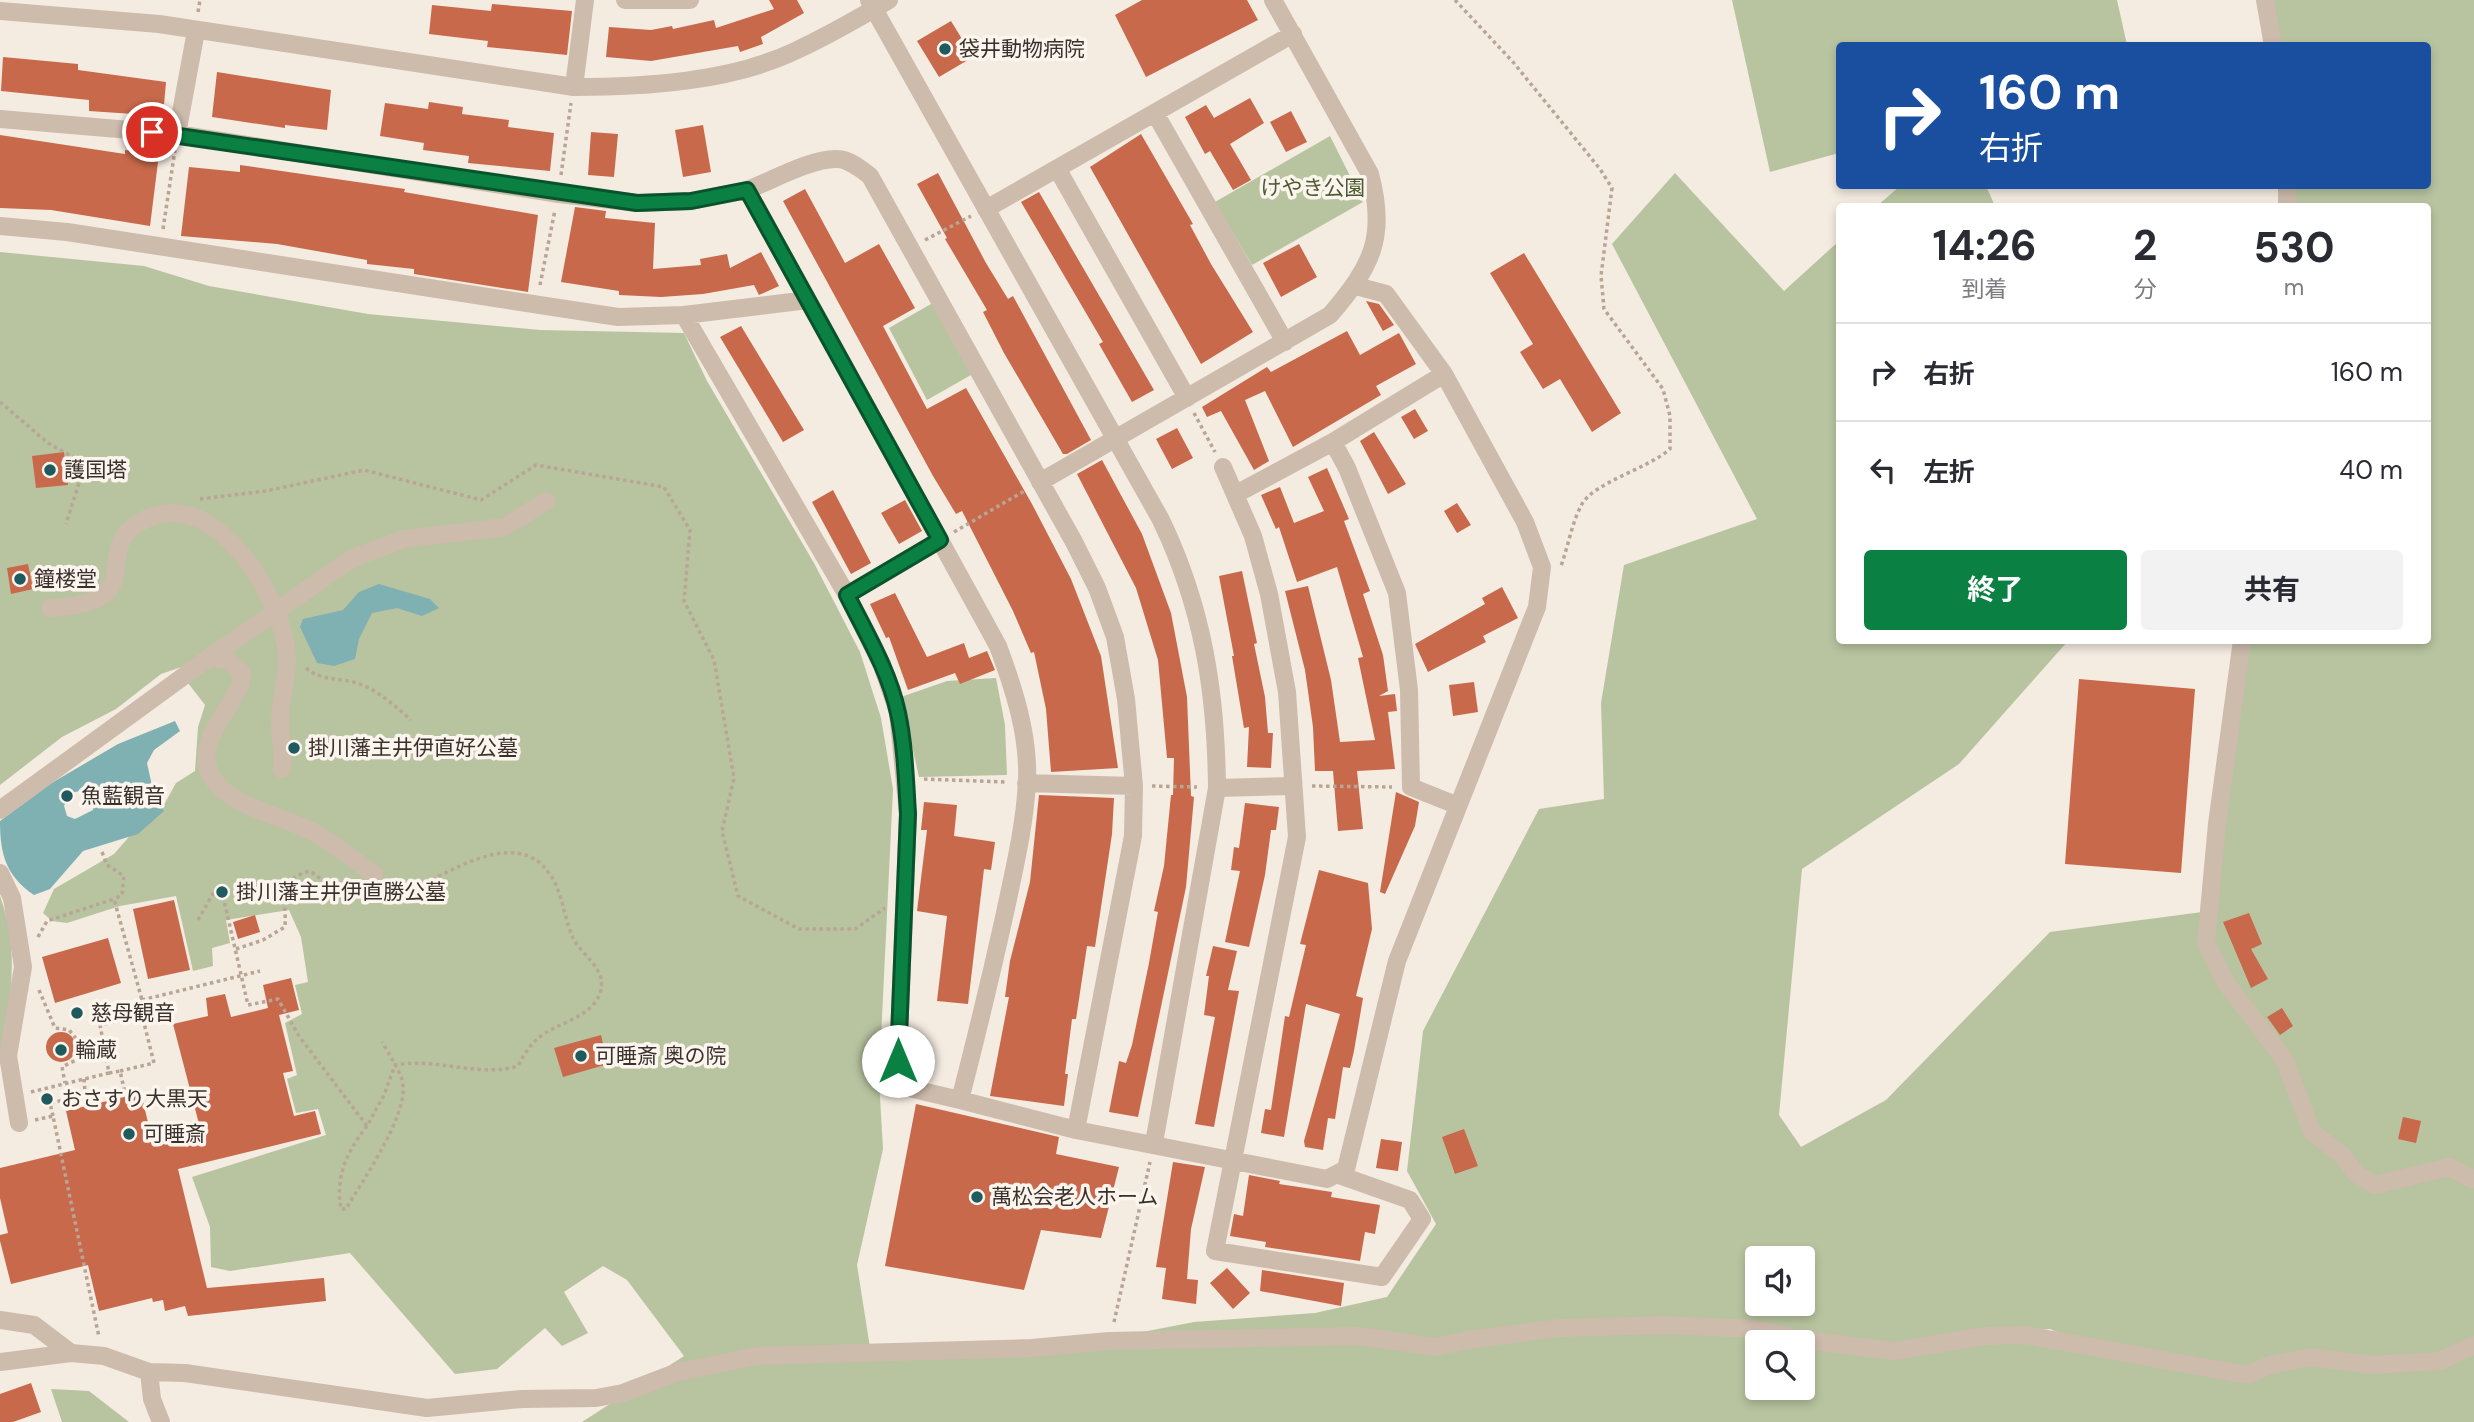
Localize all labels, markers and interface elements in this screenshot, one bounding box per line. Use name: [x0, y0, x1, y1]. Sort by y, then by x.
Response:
place label: 袋井動物病院: [959, 35, 1085, 63]
marker: 袋井動物病院: [937, 41, 953, 57]
text: 160 m: [1979, 60, 2120, 124]
icon: right: [1864, 70, 1955, 161]
pin: [122, 102, 182, 162]
icon: arrive: [133, 113, 171, 151]
text: 右折: [1979, 127, 2043, 169]
park label: けやき公園: [1261, 174, 1366, 202]
text: 14:26: [1932, 218, 2037, 273]
text: 2: [2133, 218, 2157, 273]
text: 530: [2254, 220, 2335, 275]
text: m: [2284, 272, 2304, 302]
text: 到着: [1961, 274, 2007, 304]
text: 分: [2134, 274, 2157, 304]
icon: right: [1864, 353, 1902, 391]
text: 160 m: [2331, 355, 2403, 389]
text: 右折: [1923, 357, 1975, 391]
icon: left: [1864, 451, 1902, 489]
text: 40 m: [2339, 453, 2403, 487]
text: 左折: [1923, 455, 1975, 489]
place label: 護国塔: [64, 456, 127, 484]
marker: 護国塔: [42, 462, 58, 478]
button: 終了: [1864, 550, 2127, 630]
button: 共有: [2141, 550, 2403, 630]
place label: 鐘楼堂: [34, 565, 97, 593]
marker: 鐘楼堂: [12, 571, 28, 587]
place label: 掛川藩主井伊直好公墓: [308, 734, 518, 762]
marker: 掛川藩主井伊直好公墓: [286, 740, 302, 756]
place label: 魚藍観音: [81, 782, 165, 810]
marker: 魚藍観音: [59, 788, 75, 804]
place label: 掛川藩主井伊直勝公墓: [236, 878, 446, 906]
marker: 掛川藩主井伊直勝公墓: [214, 884, 230, 900]
place label: 慈母観音: [91, 999, 175, 1027]
marker: 慈母観音: [69, 1005, 85, 1021]
position arrow: [861, 1024, 935, 1098]
place label: 輪蔵: [75, 1036, 117, 1064]
marker: 輪蔵: [53, 1042, 69, 1058]
place label: 可睡斎 奥の院: [595, 1042, 727, 1070]
marker: 可睡斎 奥の院: [573, 1048, 589, 1064]
place label: おさすり大黒天: [61, 1085, 208, 1113]
marker: おさすり大黒天: [39, 1091, 55, 1107]
place label: 可睡斎: [143, 1120, 206, 1148]
marker: 可睡斎: [121, 1126, 137, 1142]
place label: 萬松会老人ホーム: [991, 1183, 1158, 1211]
marker: 萬松会老人ホーム: [969, 1189, 985, 1205]
map controls: [1745, 1246, 1815, 1400]
button: sound: [1745, 1246, 1815, 1316]
button: search: [1745, 1330, 1815, 1400]

